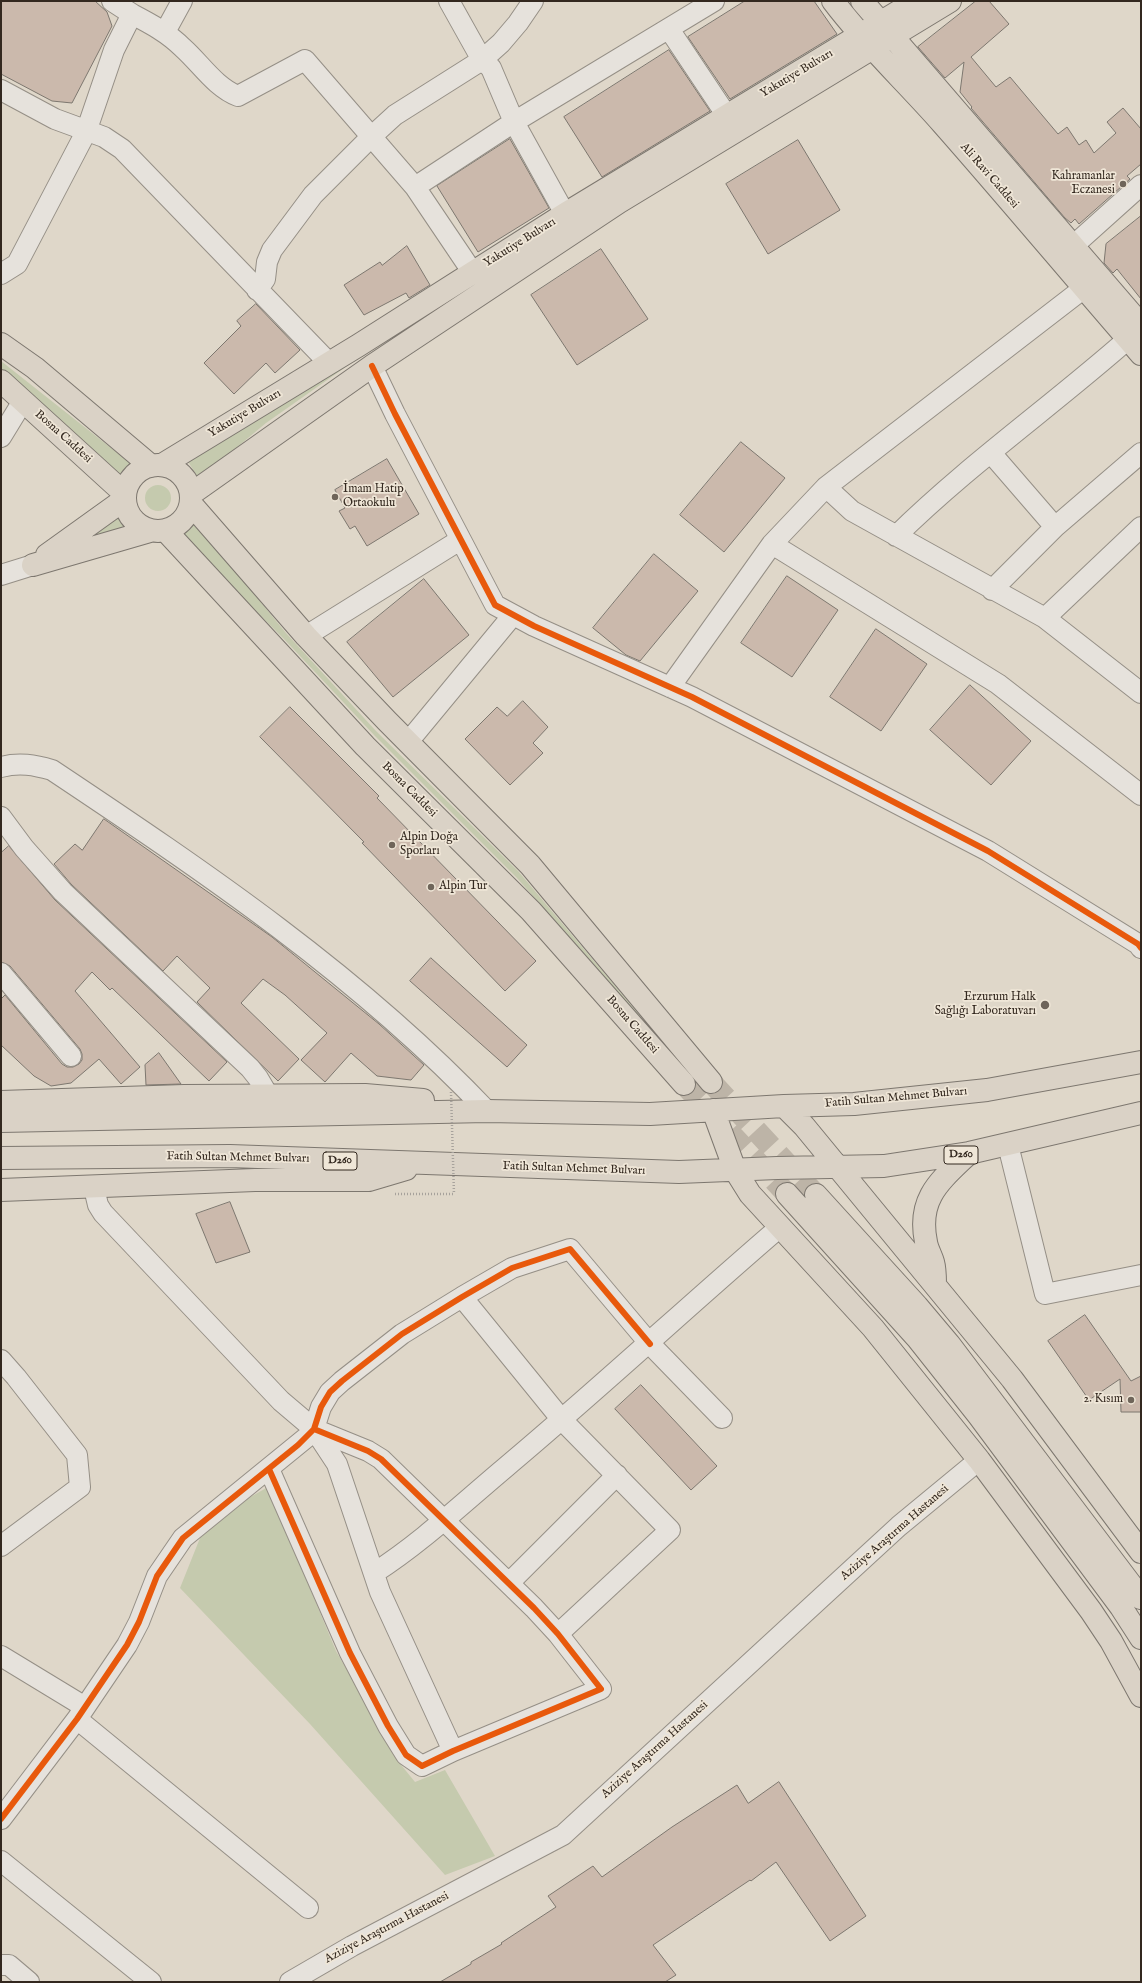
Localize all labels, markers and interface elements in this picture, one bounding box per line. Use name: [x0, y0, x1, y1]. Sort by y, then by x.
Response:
street label: Yakutiye Bulvarı: [758, 47, 836, 101]
street label: Ali Ravi Caddesi: [957, 140, 1021, 212]
place label: Kahramanlar Eczanesi: [1051, 170, 1115, 198]
marker: Kahramanlar Eczanesi: [1118, 179, 1128, 189]
street label: Yakutiye Bulvarı: [481, 215, 559, 271]
street label: Yakutiye Bulvarı: [206, 387, 284, 441]
street label: Bosna Caddesi: [31, 407, 95, 467]
place label: İmam Hatip Ortaokulu: [343, 483, 404, 511]
marker: İmam Hatip Ortaokulu: [330, 492, 340, 502]
street label: Bosna Caddesi: [378, 759, 440, 821]
place label: Alpin Doğa Sporları: [400, 831, 458, 859]
marker: Alpin Doğa Sporları: [387, 840, 397, 850]
place label: Alpin Tur: [439, 880, 487, 894]
marker: Alpin Tur: [426, 882, 436, 892]
place label: Erzurum Halk Sağlığı Laboratuvarı: [935, 991, 1036, 1019]
street label: Bosna Caddesi: [603, 993, 661, 1057]
marker: Erzurum Halk Sağlığı Laboratuvarı: [1039, 999, 1051, 1011]
street label: Fatih Sultan Mehmet Bulvarı: [824, 1085, 968, 1111]
road number: D260: [944, 1146, 978, 1164]
street label: Fatih Sultan Mehmet Bulvarı: [166, 1150, 310, 1166]
road number: D260: [323, 1152, 357, 1170]
street label: Fatih Sultan Mehmet Bulvarı: [502, 1159, 646, 1179]
place label: 2. Kısım: [1084, 1393, 1123, 1407]
marker: 2. Kısım: [1126, 1395, 1136, 1405]
street label: Aziziye Araştırma Hastanesi: [838, 1482, 952, 1584]
street label: Aziziye Araştırma Hastanesi: [599, 1698, 711, 1802]
street label: Aziziye Araştırma Hastanesi: [322, 1889, 452, 1967]

